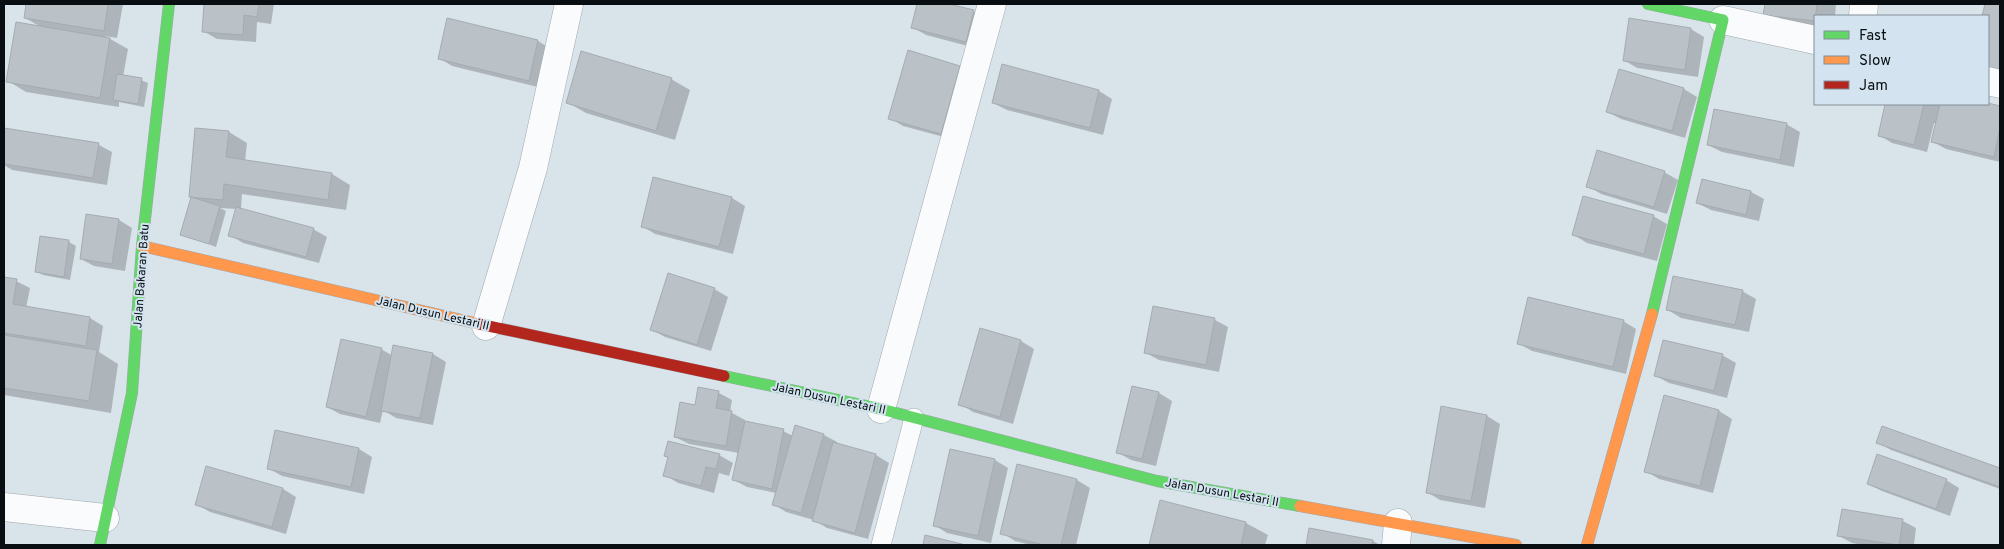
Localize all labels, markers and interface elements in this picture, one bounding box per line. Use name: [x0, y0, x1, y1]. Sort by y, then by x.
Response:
legend: [1814, 15, 1989, 105]
text: Fast: [1859, 27, 1887, 46]
text: Slow: [1859, 52, 1891, 71]
text: Jam: [1859, 77, 1888, 96]
street label: Jalan Bakaran Batu: [130, 223, 154, 329]
street label: Jalan Dusun Lestari II: [375, 293, 491, 335]
street label: Jalan Dusun Lestari II: [771, 379, 887, 419]
street label: Jalan Dusun Lestari II: [1164, 475, 1280, 511]

